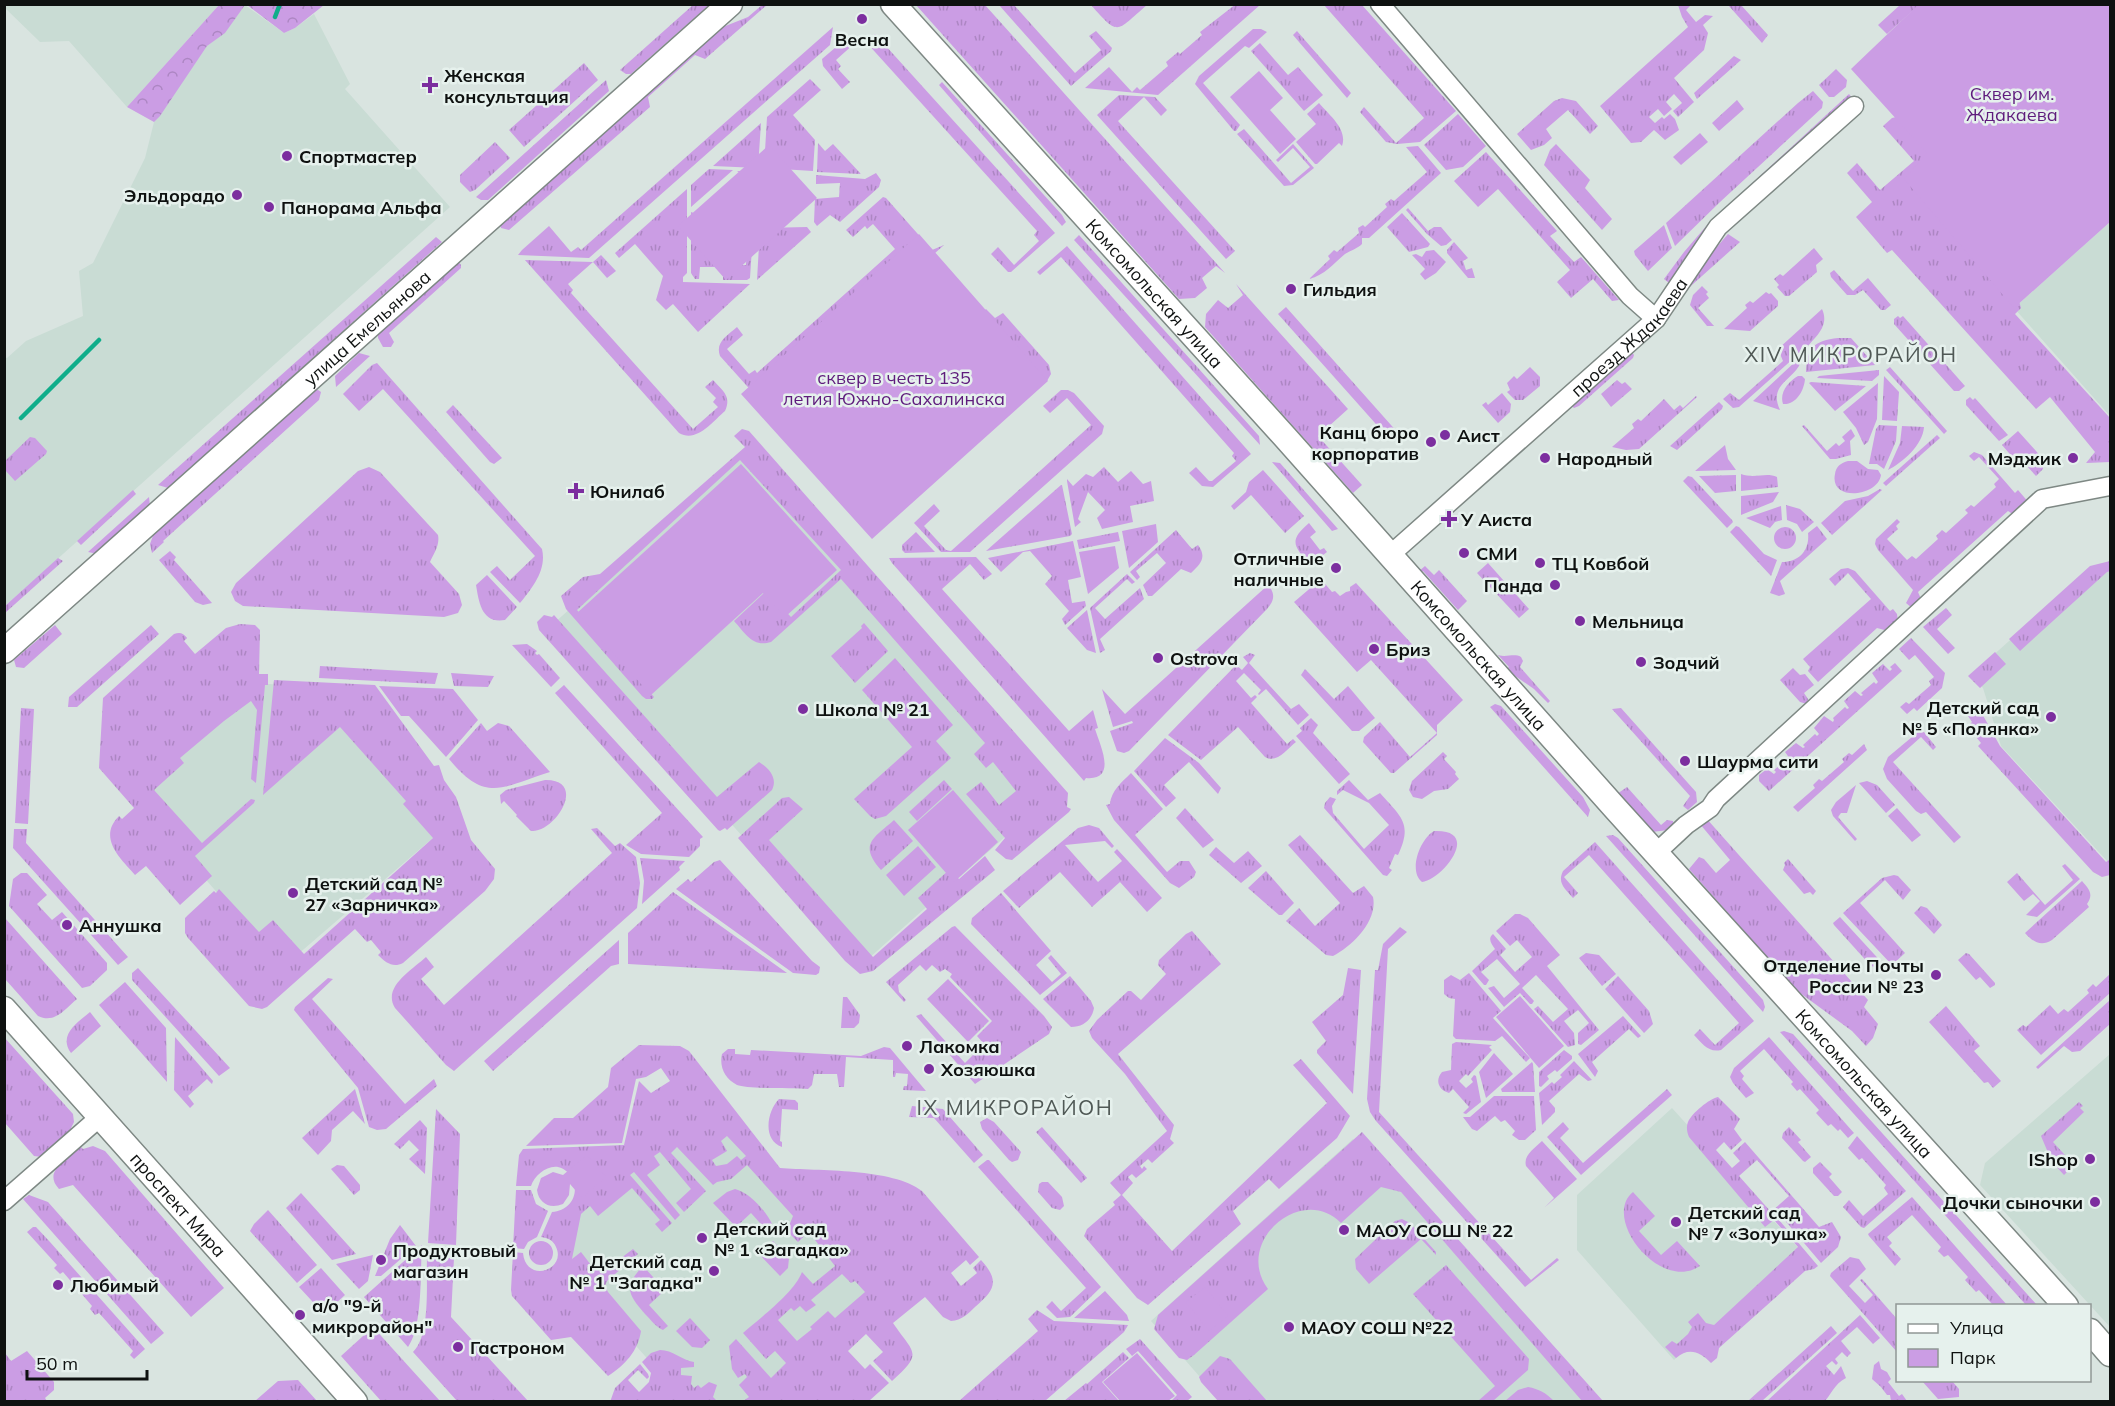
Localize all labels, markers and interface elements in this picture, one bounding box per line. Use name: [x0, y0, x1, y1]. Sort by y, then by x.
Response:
marker: Весна: [855, 12, 869, 26]
place label: Весна: [835, 28, 889, 51]
place label: Женская консультация: [444, 64, 569, 108]
marker: Женская консультация: [421, 76, 439, 94]
park label: Сквер им. Ждакаева: [1966, 82, 2058, 126]
place label: Спортмастер: [299, 145, 417, 168]
marker: Спортмастер: [280, 149, 294, 163]
place label: Эльдорадо: [124, 184, 225, 207]
marker: Эльдорадо: [230, 188, 244, 202]
place label: Панорама Альфа: [281, 196, 442, 219]
marker: Панорама Альфа: [262, 200, 276, 214]
street label: Комсомольская улица: [1081, 214, 1228, 373]
street label: улица Емельянова: [298, 265, 435, 390]
street label: проезд Ждакаева: [1565, 273, 1692, 401]
place label: Гильдия: [1303, 278, 1377, 301]
marker: Гильдия: [1284, 282, 1298, 296]
district label: XIV МИКРОРАЙОН: [1745, 341, 1957, 367]
park label: сквер в честь 135 летия Южно-Сахалинска: [783, 366, 1005, 410]
place label: Канц бюро корпоратив: [1311, 421, 1419, 465]
place label: Аист: [1457, 424, 1500, 447]
marker: Аист: [1438, 428, 1452, 442]
marker: Канц бюро корпоратив: [1424, 435, 1438, 449]
place label: Народный: [1557, 447, 1652, 470]
place label: Мэджик: [1988, 447, 2062, 470]
marker: Народный: [1538, 451, 1552, 465]
marker: Мэджик: [2066, 451, 2080, 465]
place label: Юнилаб: [590, 480, 665, 503]
marker: Юнилаб: [567, 482, 585, 500]
place label: У Аиста: [1460, 508, 1532, 531]
marker: У Аиста: [1442, 512, 1456, 526]
place label: СМИ: [1476, 542, 1518, 565]
marker: СМИ: [1457, 546, 1471, 560]
place label: Отличные наличные: [1233, 547, 1324, 591]
place label: ТЦ Ковбой: [1552, 552, 1649, 575]
marker: ТЦ Ковбой: [1533, 556, 1547, 570]
marker: Отличные наличные: [1329, 561, 1343, 575]
place label: Панда: [1484, 574, 1543, 597]
street label: Комсомольская улица: [1406, 575, 1552, 735]
marker: Панда: [1548, 578, 1562, 592]
place label: Мельница: [1592, 610, 1684, 633]
marker: Мельница: [1573, 614, 1587, 628]
place label: Бриз: [1386, 638, 1430, 661]
marker: Бриз: [1367, 642, 1381, 656]
place label: Ostrova: [1170, 647, 1238, 670]
marker: Ostrova: [1151, 651, 1165, 665]
place label: Зодчий: [1653, 651, 1720, 674]
marker: Зодчий: [1634, 655, 1648, 669]
place label: Детский сад № 5 «Полянка»: [1902, 696, 2040, 740]
place label: Школа № 21: [815, 698, 930, 721]
marker: Школа № 21: [796, 702, 810, 716]
marker: Детский сад № 5 «Полянка»: [2044, 710, 2058, 724]
place label: Шаурма сити: [1697, 750, 1819, 773]
marker: Шаурма сити: [1678, 754, 1692, 768]
place label: Детский сад № 27 «Зарничка»: [305, 872, 442, 916]
marker: Детский сад № 27 «Зарничка»: [286, 886, 300, 900]
place label: Аннушка: [79, 914, 162, 937]
marker: Аннушка: [60, 918, 74, 932]
place label: Отделение Почты России № 23: [1763, 954, 1924, 998]
marker: Отделение Почты России № 23: [1929, 968, 1943, 982]
street label: Комсомольская улица: [1791, 1004, 1938, 1163]
place label: Лакомка: [919, 1035, 1000, 1058]
marker: Лакомка: [900, 1039, 914, 1053]
place label: Хозяюшка: [940, 1058, 1036, 1081]
marker: Хозяюшка: [922, 1062, 936, 1076]
district label: IX МИКРОРАЙОН: [917, 1094, 1113, 1120]
street label: проспект Мира: [126, 1147, 231, 1262]
place label: IShop: [2029, 1148, 2078, 1171]
marker: IShop: [2083, 1152, 2097, 1166]
place label: Дочки сыночки: [1943, 1191, 2083, 1214]
marker: Дочки сыночки: [2088, 1195, 2102, 1209]
place label: Детский сад № 7 «Золушка»: [1688, 1201, 1827, 1245]
marker: Детский сад № 7 «Золушка»: [1669, 1215, 1683, 1229]
place label: Детский сад № 1 «Загадка»: [714, 1217, 849, 1261]
place label: МАОУ СОШ № 22: [1356, 1219, 1513, 1242]
marker: МАОУ СОШ № 22: [1337, 1223, 1351, 1237]
marker: Детский сад № 1 «Загадка»: [695, 1231, 709, 1245]
place label: Продуктовый магазин: [393, 1239, 516, 1283]
place label: Детский сад № 1 "Загадка": [569, 1250, 703, 1294]
marker: Продуктовый магазин: [374, 1253, 388, 1267]
marker: Детский сад № 1 "Загадка": [707, 1264, 721, 1278]
place label: Любимый: [70, 1274, 159, 1297]
marker: Любимый: [51, 1278, 65, 1292]
place label: а/о "9-й микрорайон": [312, 1294, 432, 1338]
legend: [1896, 1304, 2091, 1382]
marker: а/о "9-й микрорайон": [293, 1308, 307, 1322]
place label: МАОУ СОШ №22: [1301, 1316, 1453, 1339]
text: Улица: [1949, 1316, 2004, 1339]
marker: МАОУ СОШ №22: [1282, 1320, 1296, 1334]
place label: Гастроном: [470, 1336, 565, 1359]
marker: Гастроном: [451, 1340, 465, 1354]
scale bar: [27, 1343, 147, 1381]
text: Парк: [1950, 1346, 1996, 1369]
text: 50 m: [36, 1352, 78, 1375]

